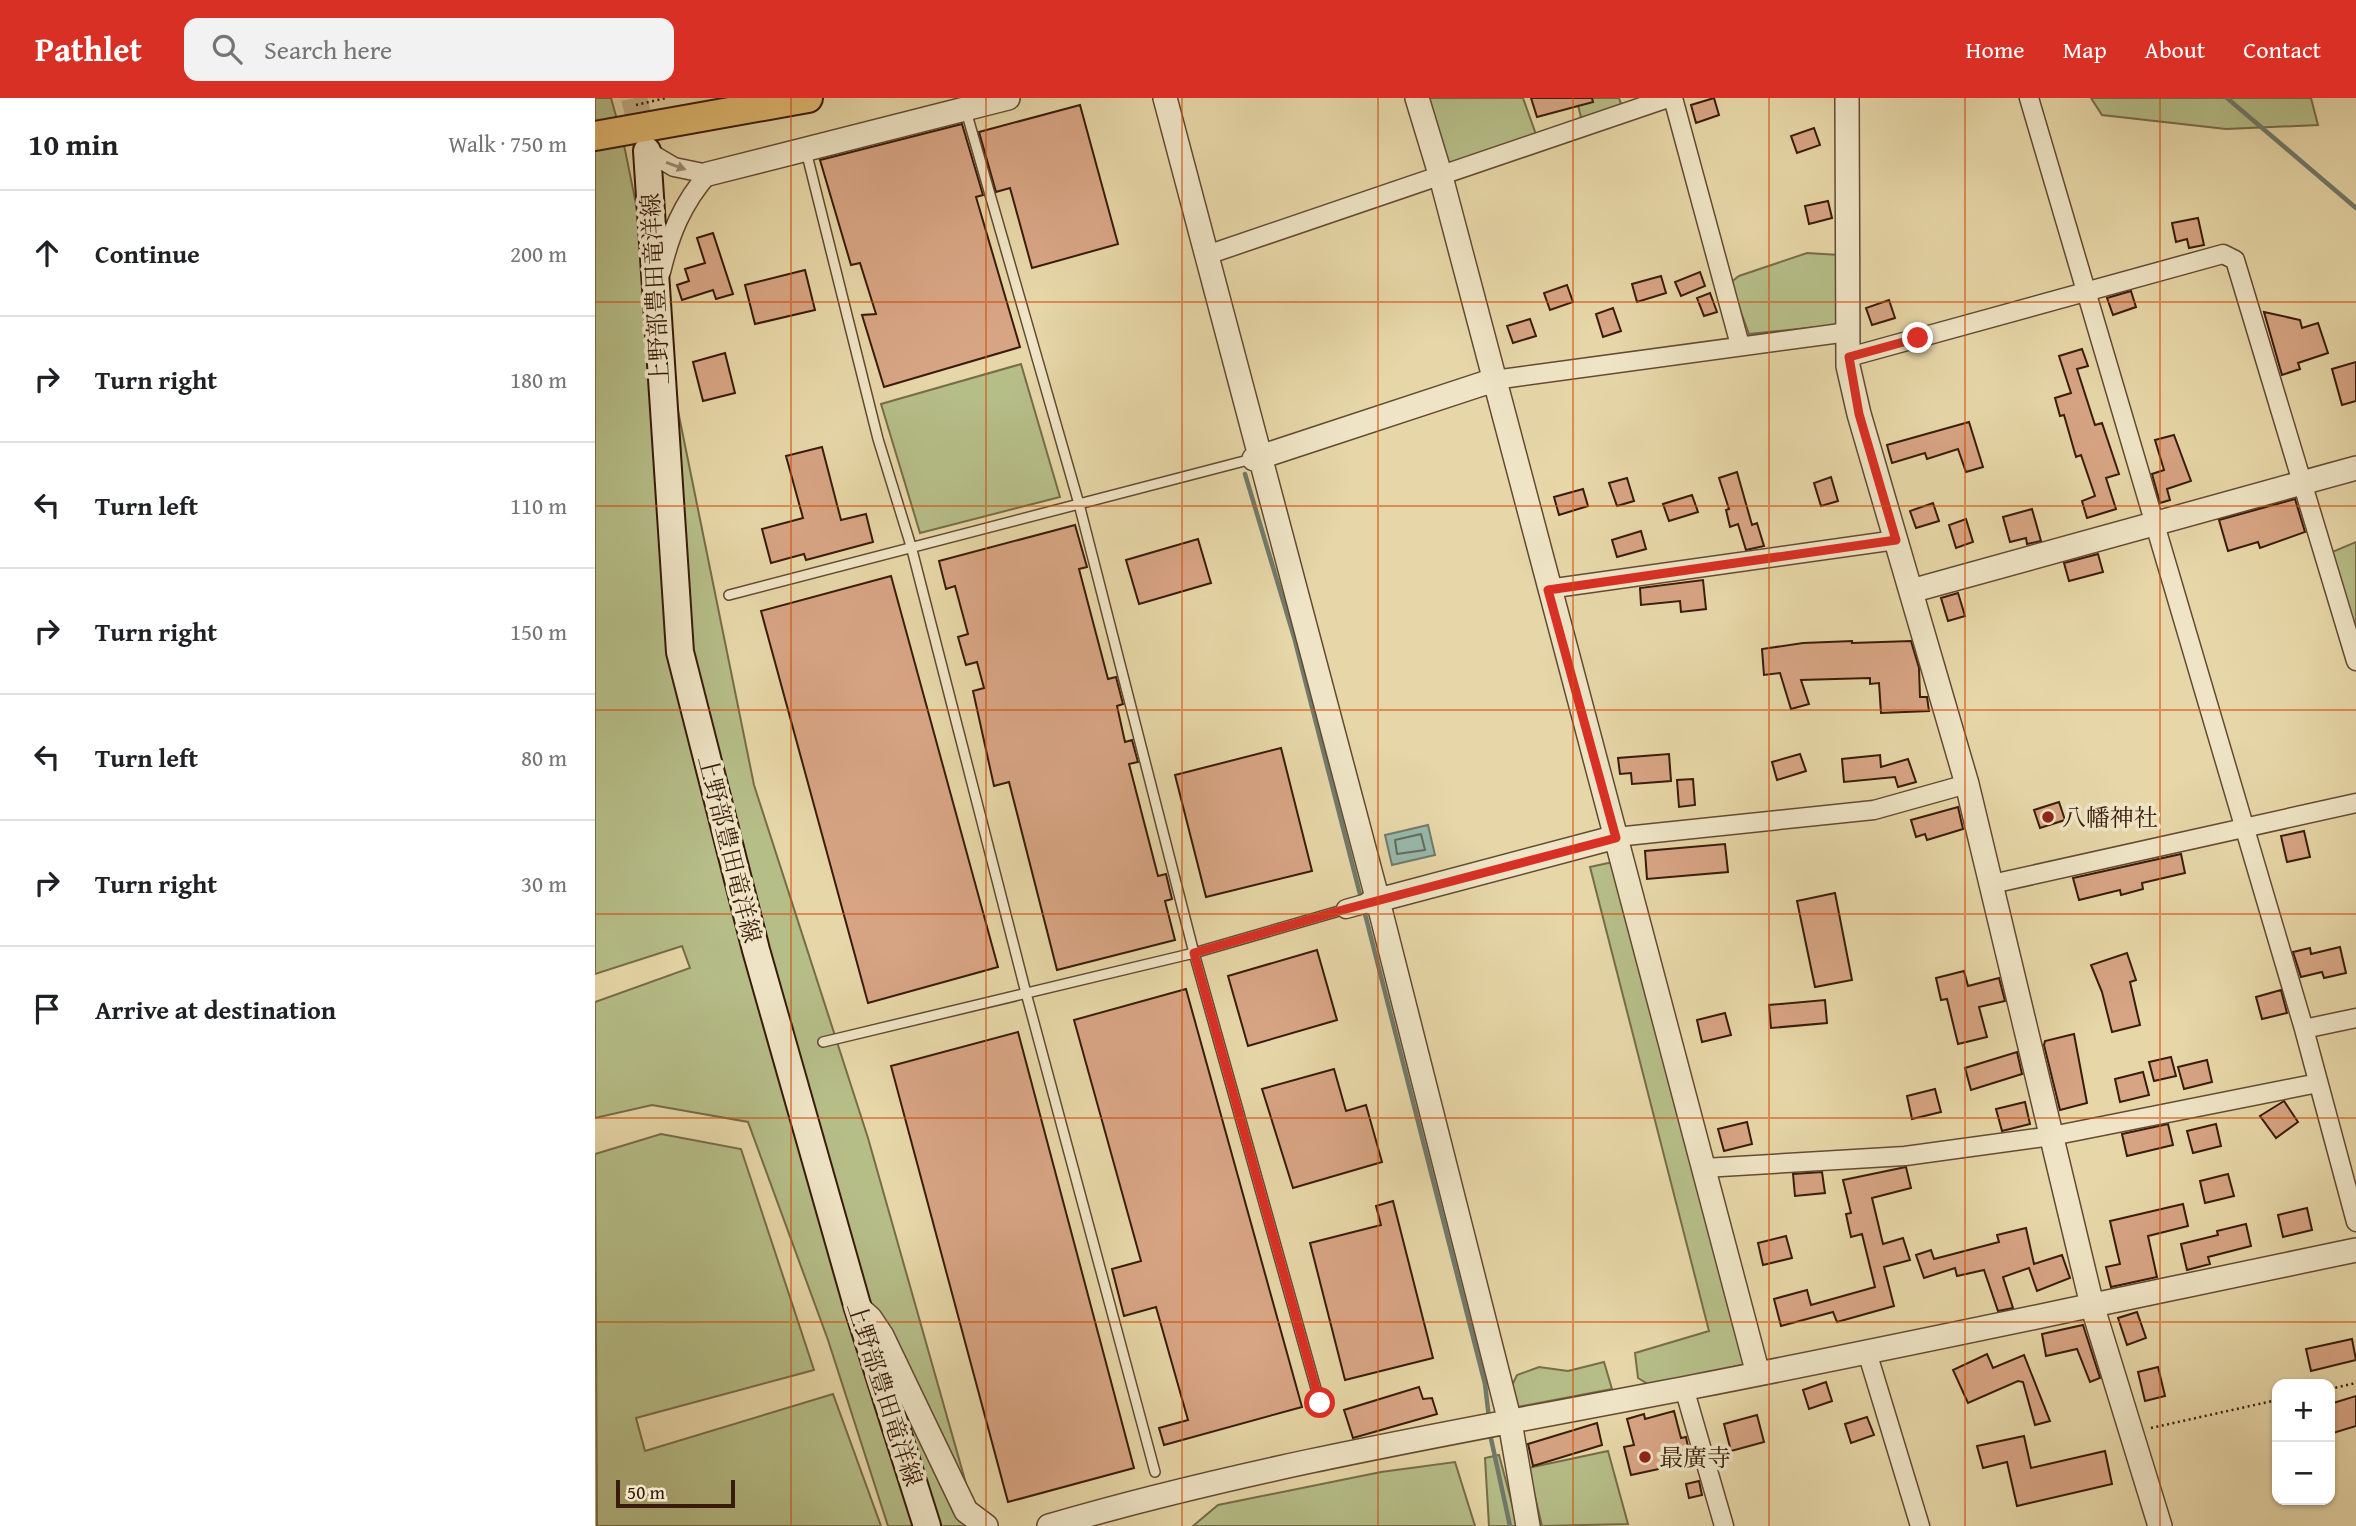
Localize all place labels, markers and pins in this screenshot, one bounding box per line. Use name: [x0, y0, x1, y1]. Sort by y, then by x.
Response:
place label: 八幡神社: [2062, 800, 2158, 835]
marker: 八幡神社: [2040, 809, 2056, 825]
place label: 最廣寺: [1659, 1440, 1731, 1475]
marker: 最廣寺: [1637, 1449, 1653, 1465]

